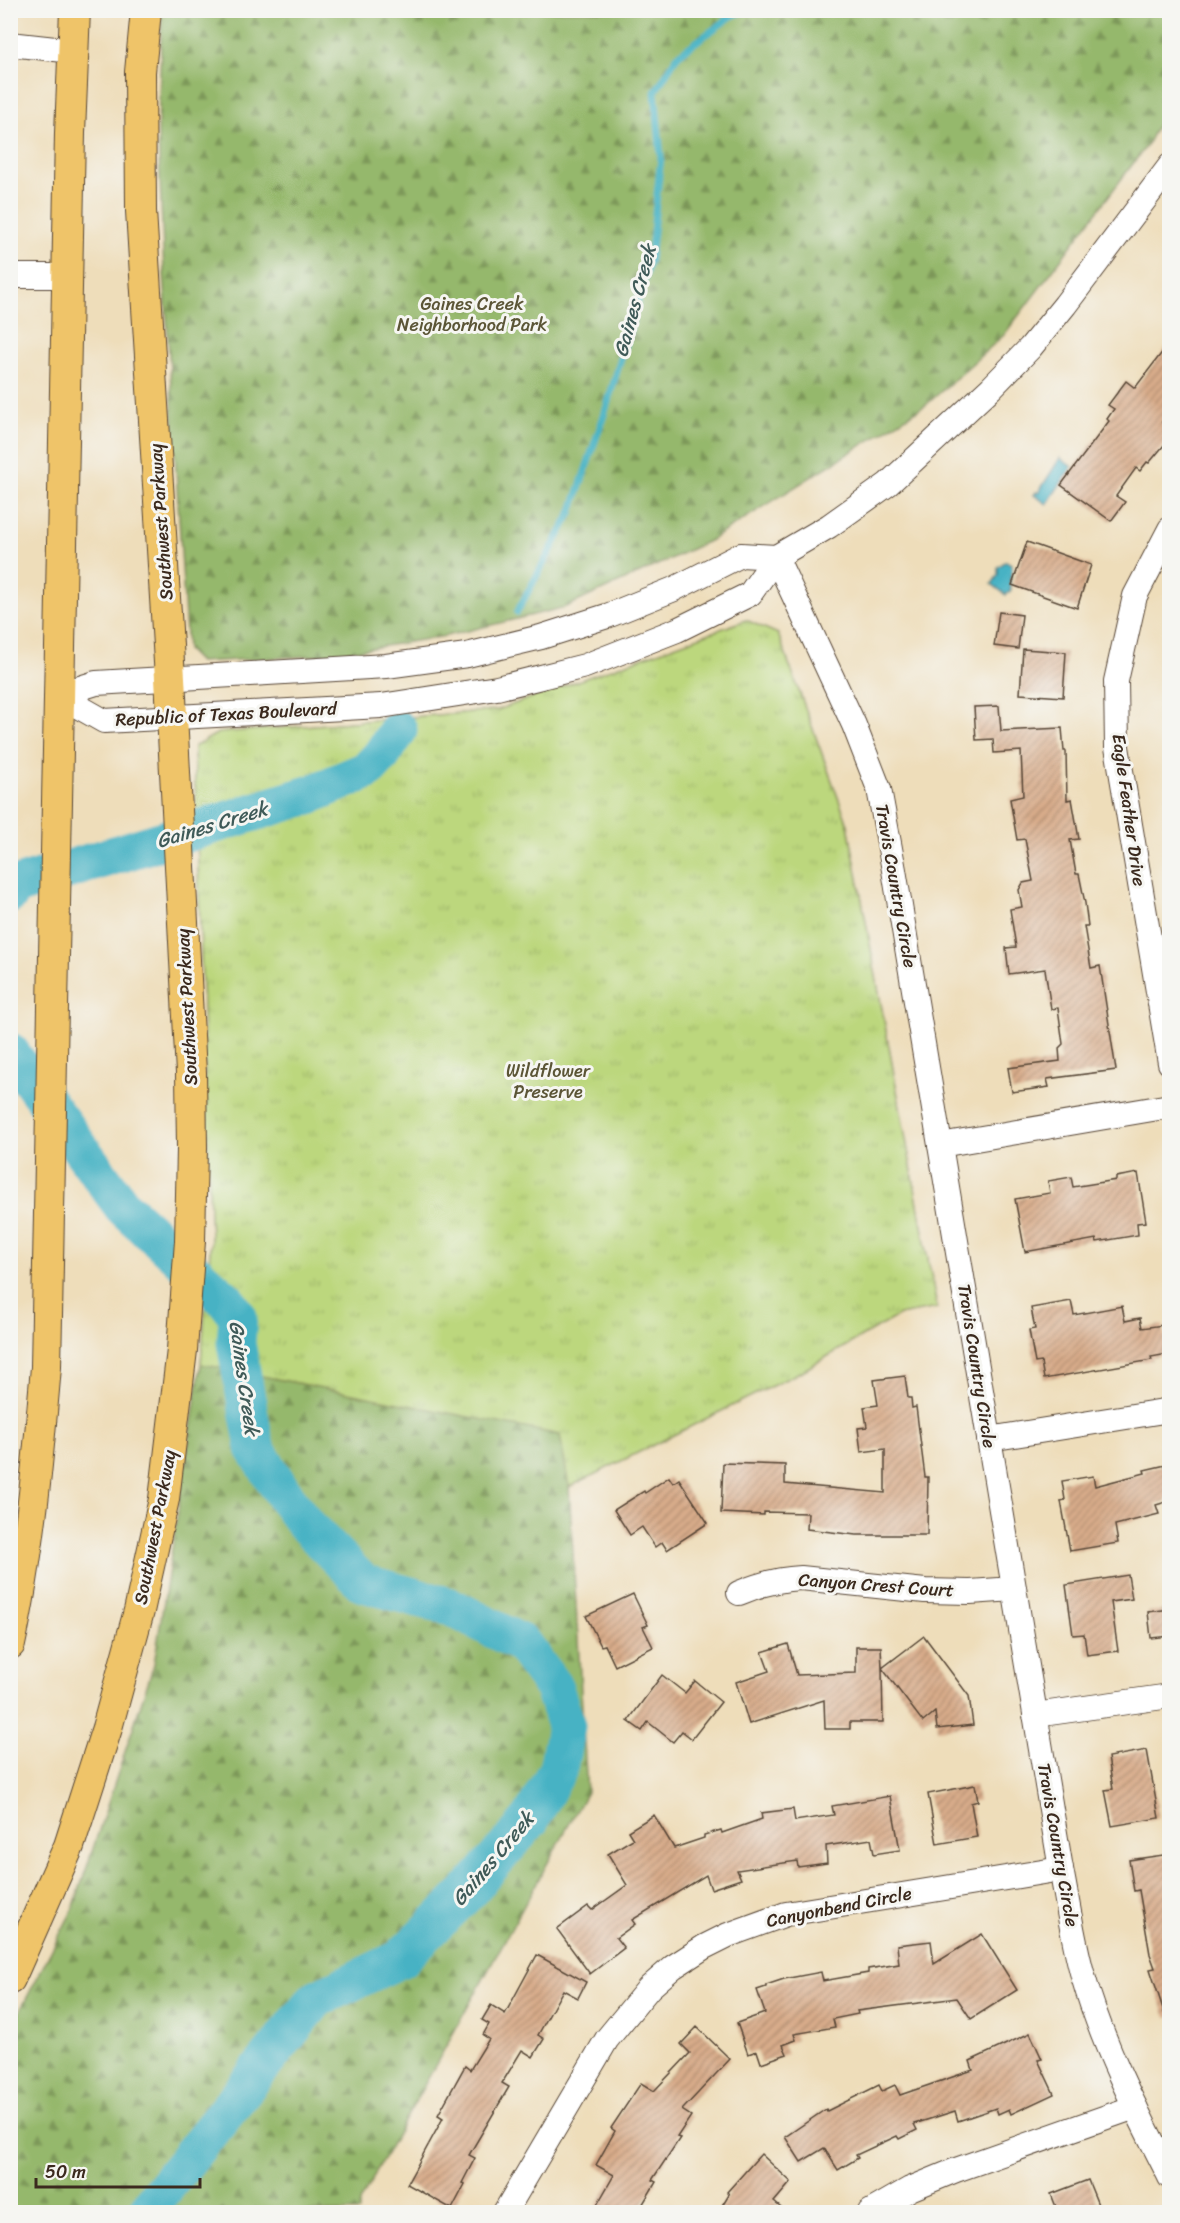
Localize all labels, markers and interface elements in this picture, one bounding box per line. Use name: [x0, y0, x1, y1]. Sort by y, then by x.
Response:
water label: Gaines Creek: [603, 239, 667, 361]
park label: Gaines Creek Neighborhood Park: [397, 288, 547, 341]
street label: Southwest Parkway: [140, 442, 182, 601]
street label: Republic of Texas Boulevard: [115, 692, 339, 736]
street label: Eagle Feather Drive: [1102, 732, 1156, 888]
water label: Gaines Creek: [152, 791, 274, 859]
street label: Travis Country Circle: [866, 802, 926, 970]
street label: Southwest Parkway: [167, 927, 207, 1086]
park label: Wildflower Preserve: [506, 1055, 592, 1108]
street label: Travis Country Circle: [948, 1282, 1006, 1450]
water label: Gaines Creek: [219, 1319, 270, 1440]
street label: Southwest Parkway: [124, 1446, 186, 1607]
street label: Canyon Crest Court: [797, 1564, 955, 1606]
street label: Travis Country Circle: [1028, 1761, 1088, 1929]
water label: Gaines Creek: [443, 1802, 545, 1914]
street label: Canyonbend Circle: [763, 1877, 915, 1937]
scale bar: [36, 2151, 200, 2189]
text: 50 m: [45, 2156, 86, 2188]

